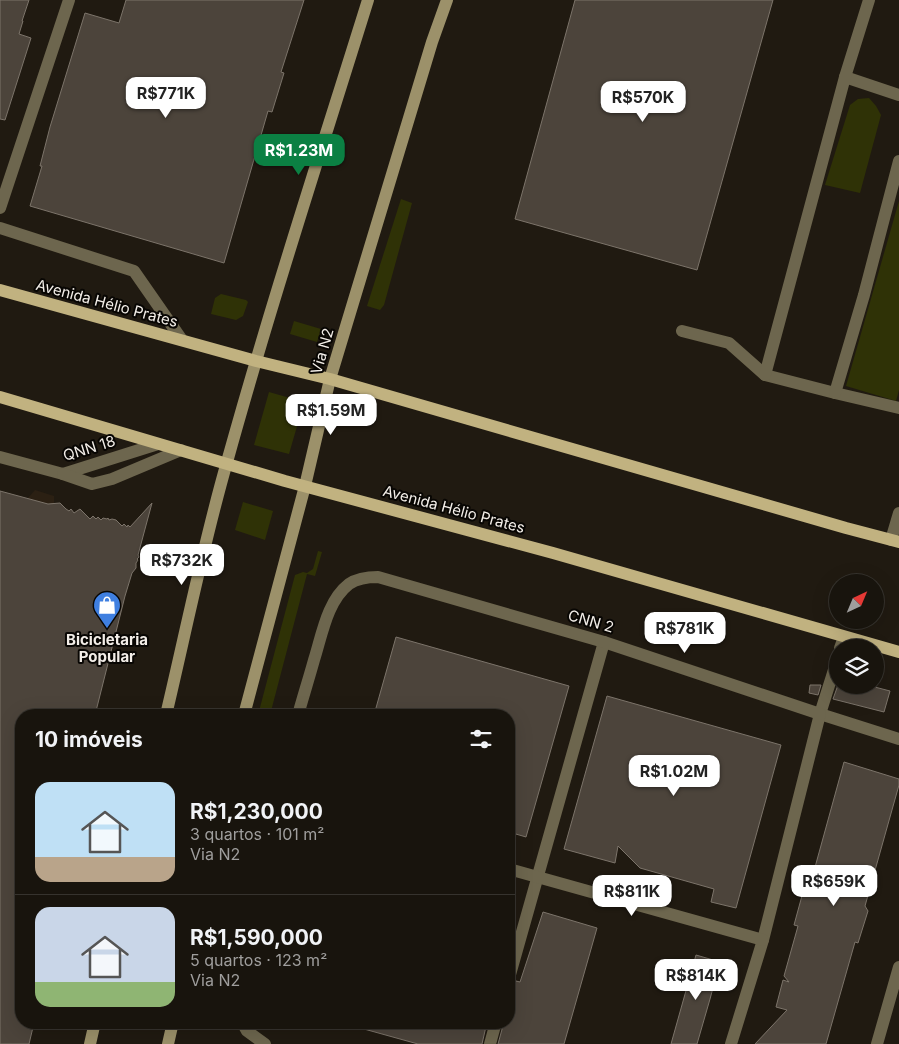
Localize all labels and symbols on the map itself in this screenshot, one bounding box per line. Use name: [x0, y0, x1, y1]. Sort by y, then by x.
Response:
pin: R$771K: [125, 76, 207, 119]
pin: R$570K: [602, 80, 684, 123]
pin: R$1.23M: [253, 134, 345, 176]
street label: Avenida Hélio Prates: [34, 275, 180, 331]
street label: Via N2: [306, 326, 338, 376]
pin: R$1.59M: [285, 394, 377, 436]
street label: QNN 18: [61, 431, 117, 465]
street label: Avenida Hélio Prates: [381, 481, 527, 537]
pin: R$732K: [141, 544, 223, 586]
north arrow: [829, 574, 884, 629]
shop icon: Bicicletaria Popular: [92, 590, 122, 629]
street label: CNN 2: [566, 605, 616, 637]
pin: R$781K: [644, 612, 726, 654]
place label: Bicicletaria Popular: [66, 630, 148, 666]
pin: R$1.02M: [628, 754, 720, 797]
pin: R$659K: [793, 864, 875, 907]
pin: R$811K: [591, 874, 673, 917]
pin: R$814K: [655, 958, 737, 1001]

